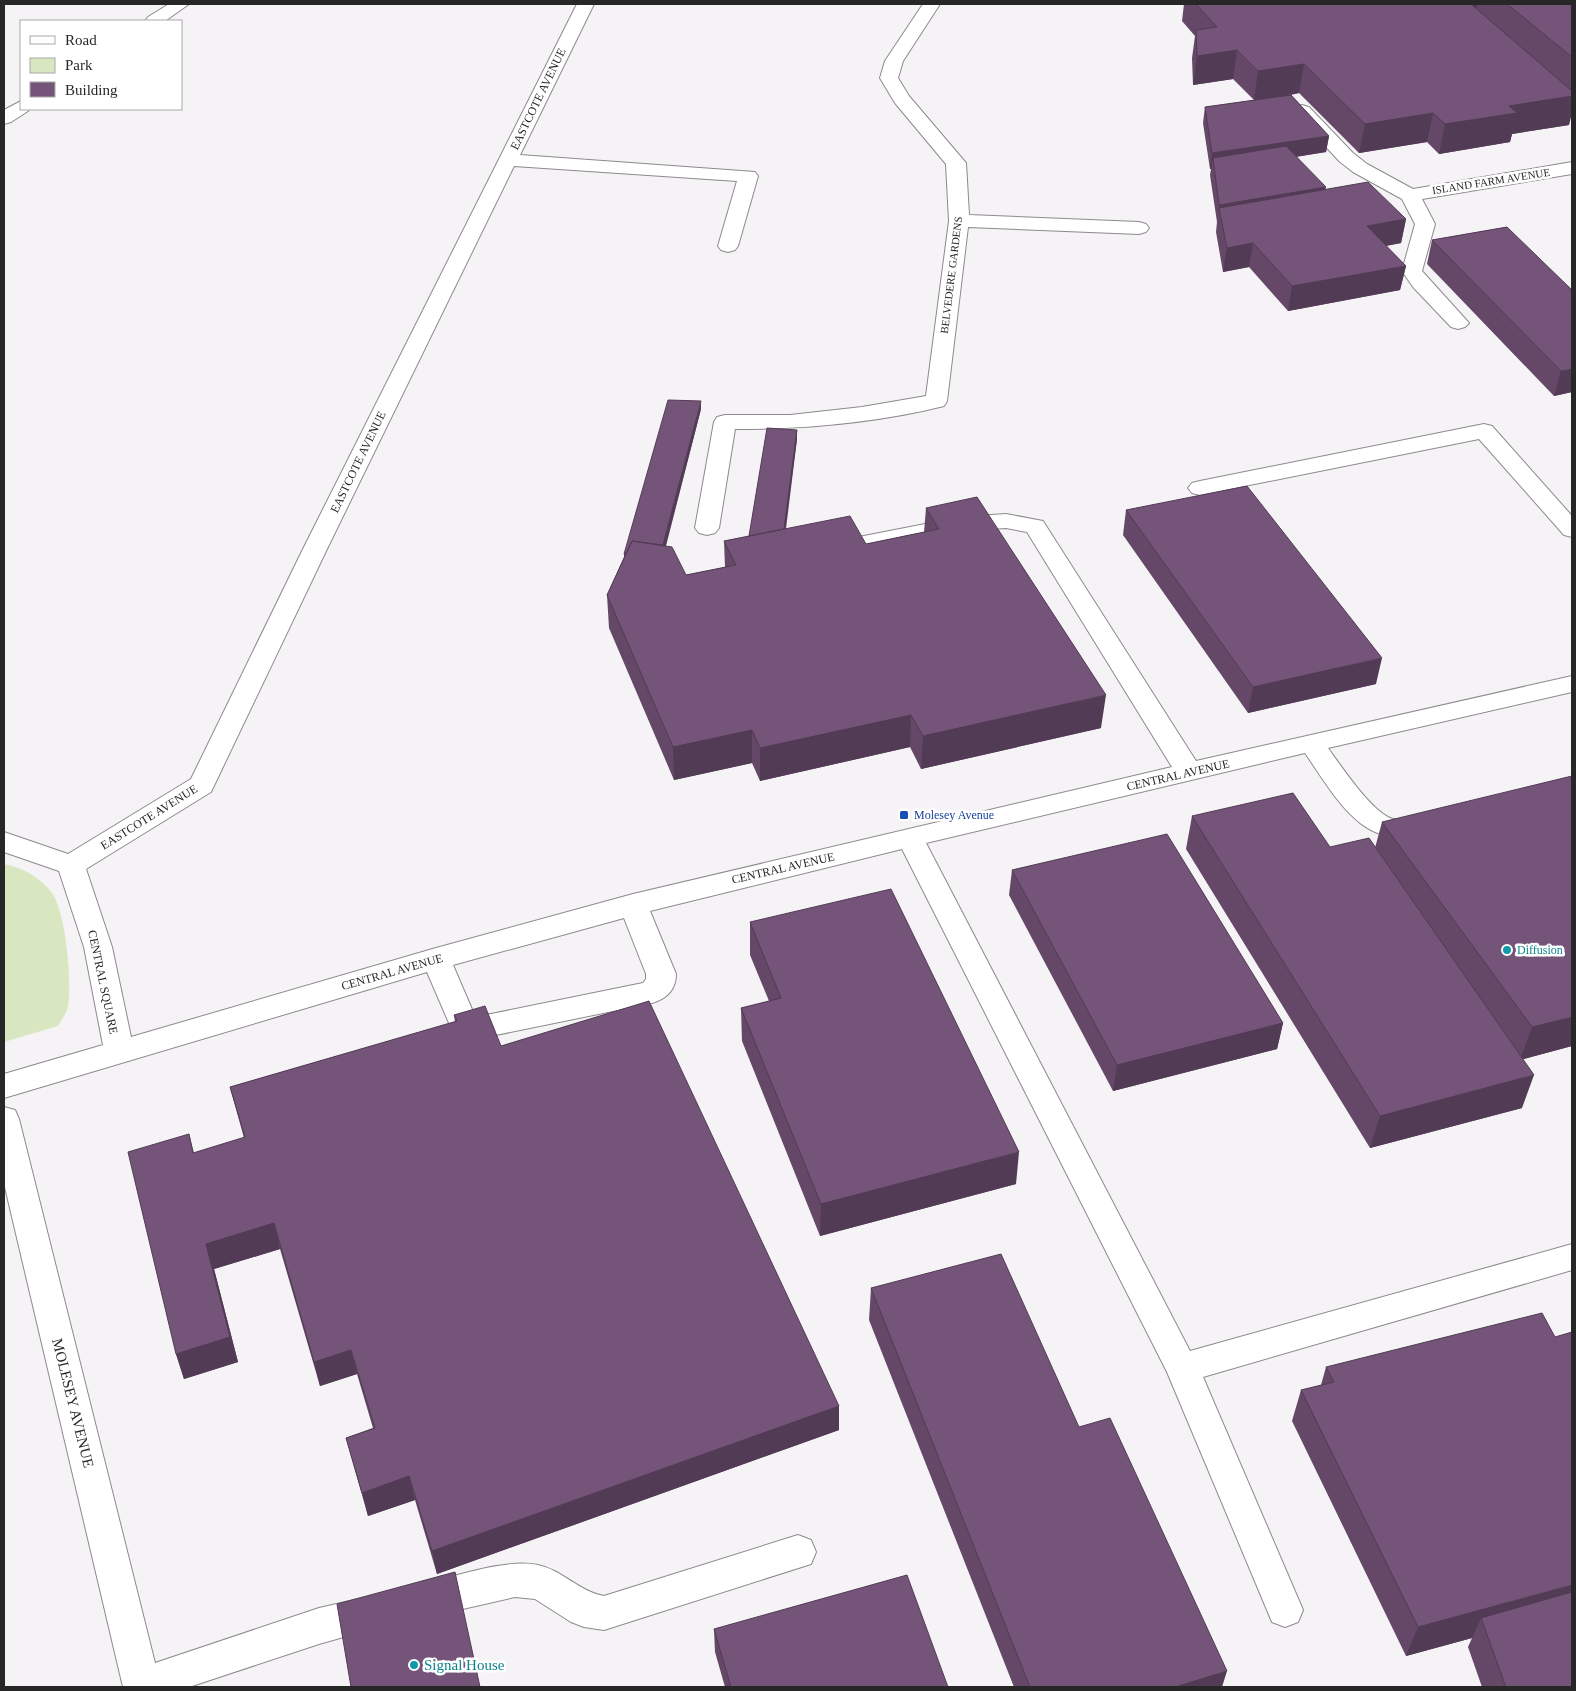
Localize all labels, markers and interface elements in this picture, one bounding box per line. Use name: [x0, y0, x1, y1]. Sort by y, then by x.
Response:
legend: [20, 20, 182, 110]
text: Road: [65, 32, 97, 48]
street label: EASTCOTE AVENUE: [507, 46, 569, 152]
text: Park: [65, 57, 93, 73]
text: Building: [65, 82, 118, 98]
street label: ISLAND FARM AVENUE: [1431, 166, 1551, 196]
street label: BELVEDERE GARDENS: [938, 216, 964, 334]
street label: EASTCOTE AVENUE: [327, 409, 389, 515]
street label: CENTRAL AVENUE: [1125, 756, 1231, 794]
street label: EASTCOTE AVENUE: [98, 782, 200, 852]
place label: Molesey Avenue: [914, 808, 994, 822]
marker: Molesey Avenue: [898, 809, 910, 821]
street label: CENTRAL AVENUE: [730, 849, 836, 887]
street label: CENTRAL SQUARE: [85, 929, 121, 1035]
place label: Diffusion: [1517, 943, 1563, 957]
marker: Diffusion: [1501, 944, 1513, 956]
street label: CENTRAL AVENUE: [340, 951, 444, 993]
street label: MOLESEY AVENUE: [49, 1337, 97, 1469]
place label: Signal House: [424, 1657, 505, 1673]
marker: Signal House: [408, 1659, 420, 1671]

